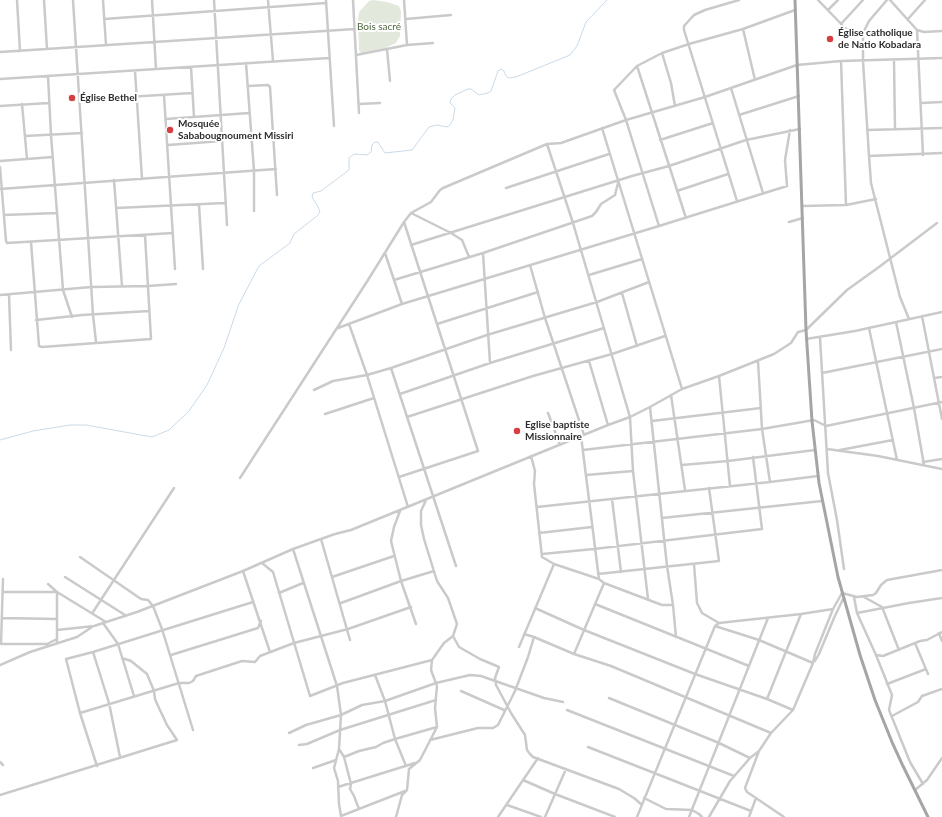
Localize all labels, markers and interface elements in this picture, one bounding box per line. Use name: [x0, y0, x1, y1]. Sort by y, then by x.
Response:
park label: Bois sacré: [357, 21, 401, 33]
place label: Église catholique de Natio Kobadara: [838, 27, 921, 50]
marker: Église catholique de Natio Kobadara: [825, 34, 835, 44]
place label: Église Bethel: [80, 92, 137, 104]
marker: Église Bethel: [67, 93, 77, 103]
place label: Mosquée Sababougnoument Missiri: [178, 118, 294, 142]
marker: Mosquée Sababougnoument Missiri: [165, 125, 175, 135]
place label: Eglise baptiste Missionnaire: [525, 419, 589, 442]
marker: Eglise baptiste Missionnaire: [512, 426, 522, 436]

